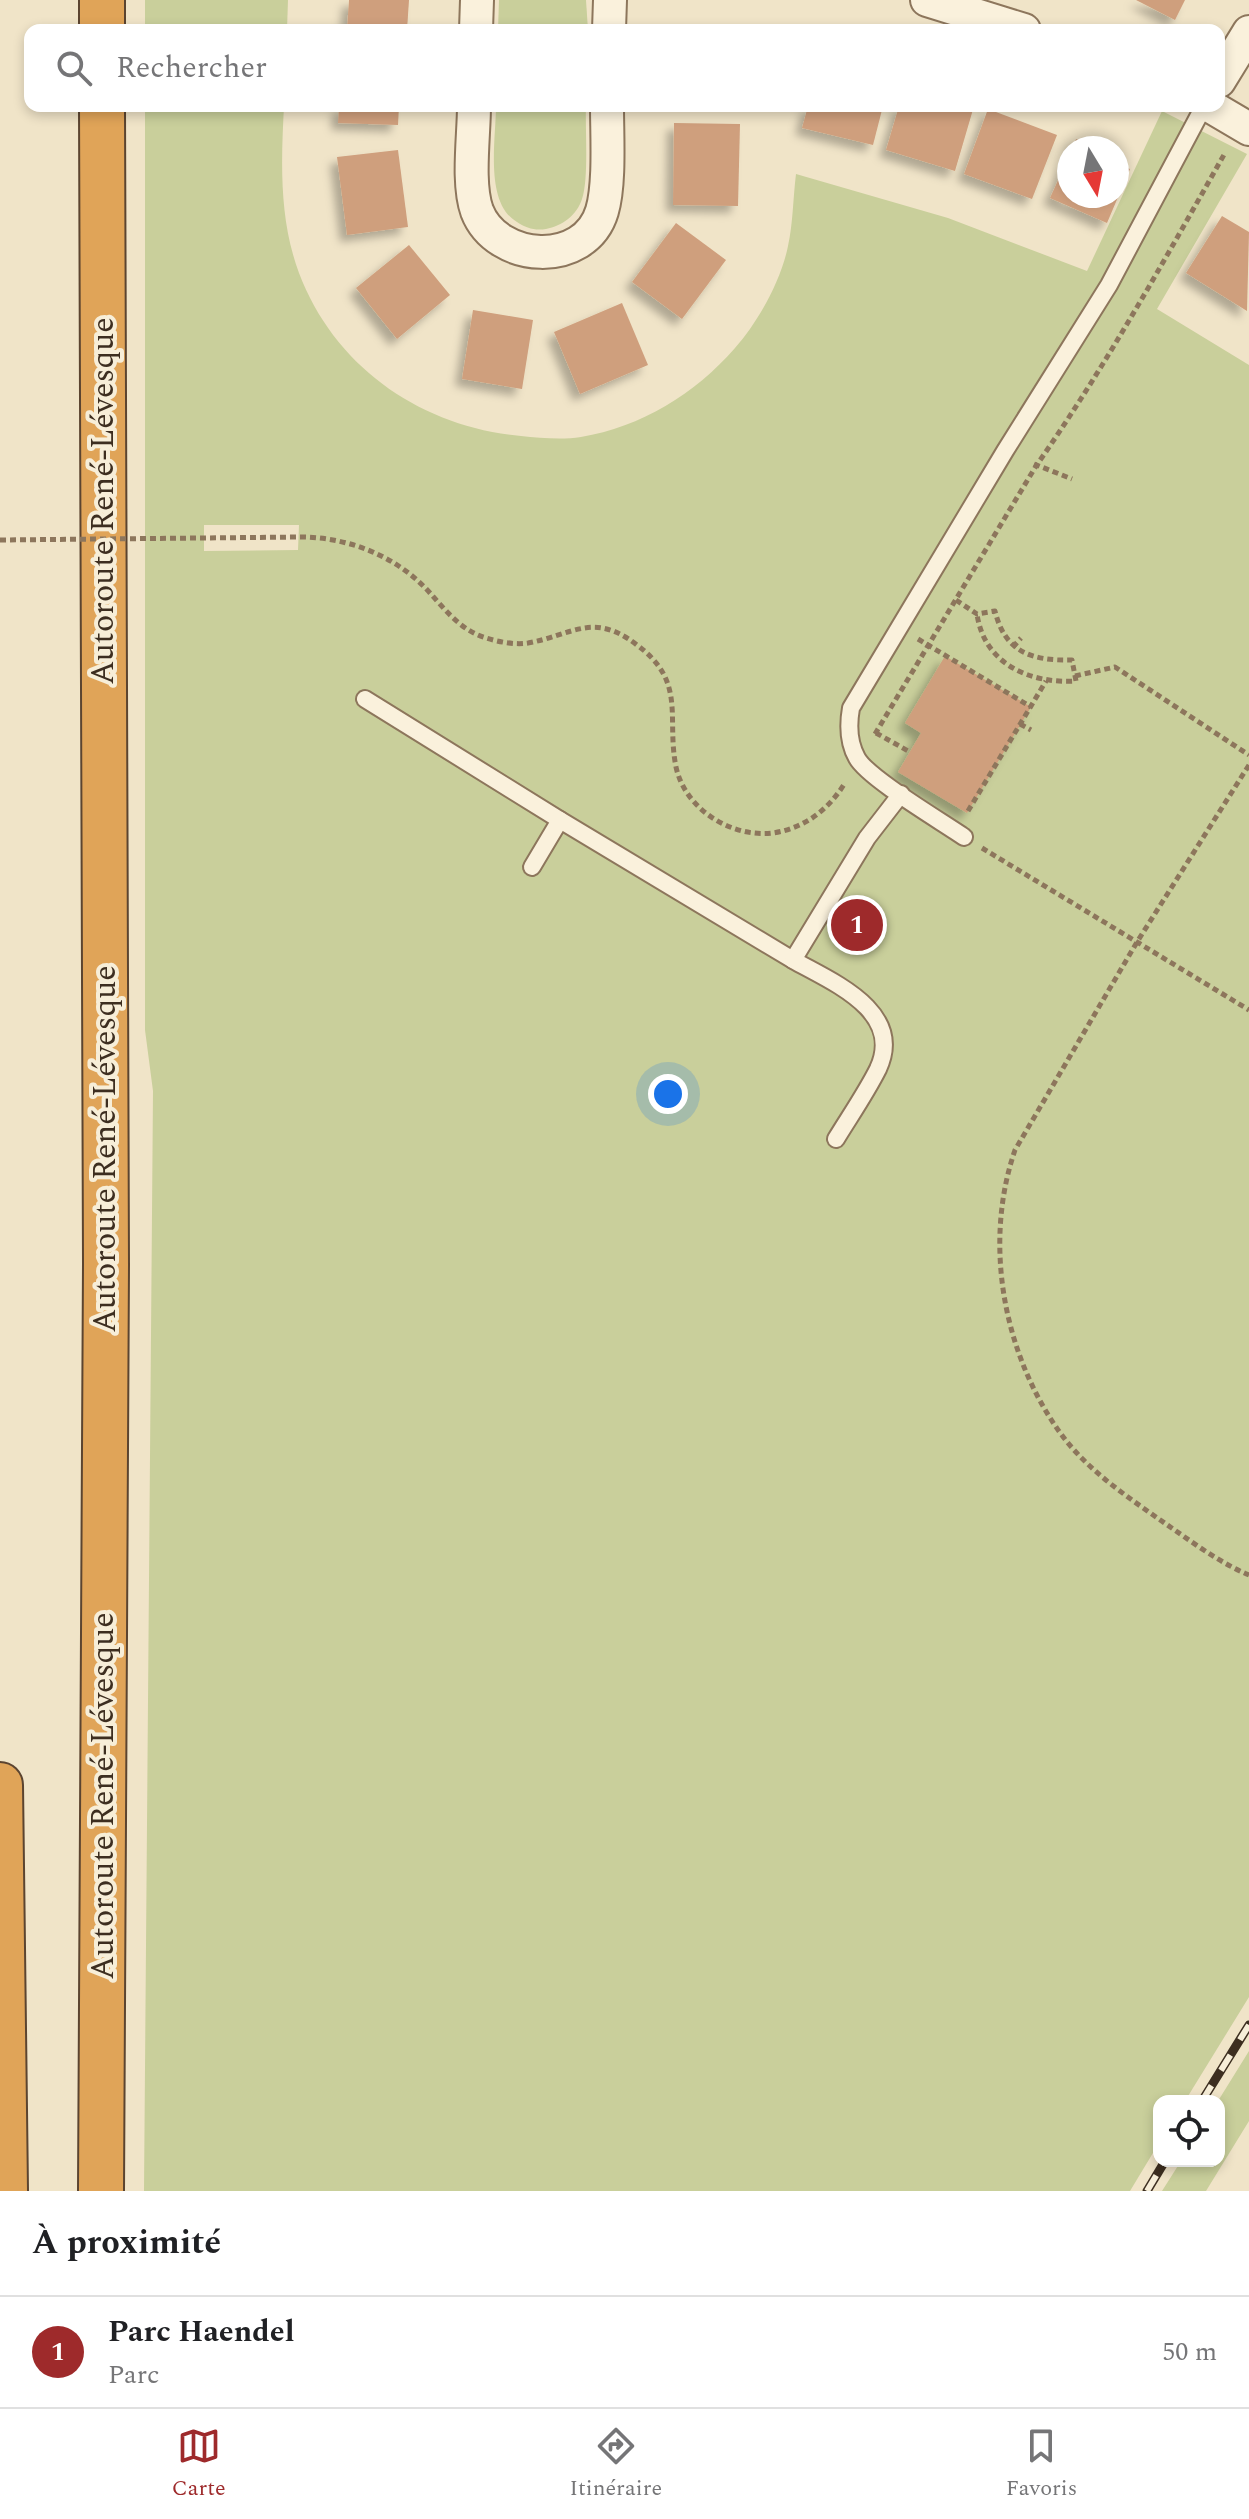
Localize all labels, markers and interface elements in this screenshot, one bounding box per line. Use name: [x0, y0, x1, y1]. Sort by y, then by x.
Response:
search box: [24, 24, 1225, 112]
text: Rechercher: [116, 45, 267, 91]
icon: search: [52, 46, 96, 90]
north arrow: [1057, 136, 1129, 208]
street label: Autoroute René-Lévesque: [79, 317, 128, 685]
pin: 1: [831, 895, 883, 955]
street label: Autoroute René-Lévesque: [81, 965, 130, 1333]
your location: [648, 1074, 688, 1114]
street label: Autoroute René-Lévesque: [79, 1612, 128, 1980]
map controls: [1153, 2095, 1225, 2167]
button: locate: [1153, 2095, 1225, 2167]
text: À proximité: [32, 2217, 221, 2269]
text: Parc Haendel: [108, 2309, 294, 2355]
text: 1: [51, 2332, 65, 2372]
text: 50 m: [1162, 2332, 1217, 2372]
text: Parc: [108, 2355, 160, 2395]
tab: Carte: [172, 2424, 226, 2505]
tab: Itinéraire: [569, 2424, 662, 2505]
tab: Favoris: [1006, 2424, 1077, 2505]

